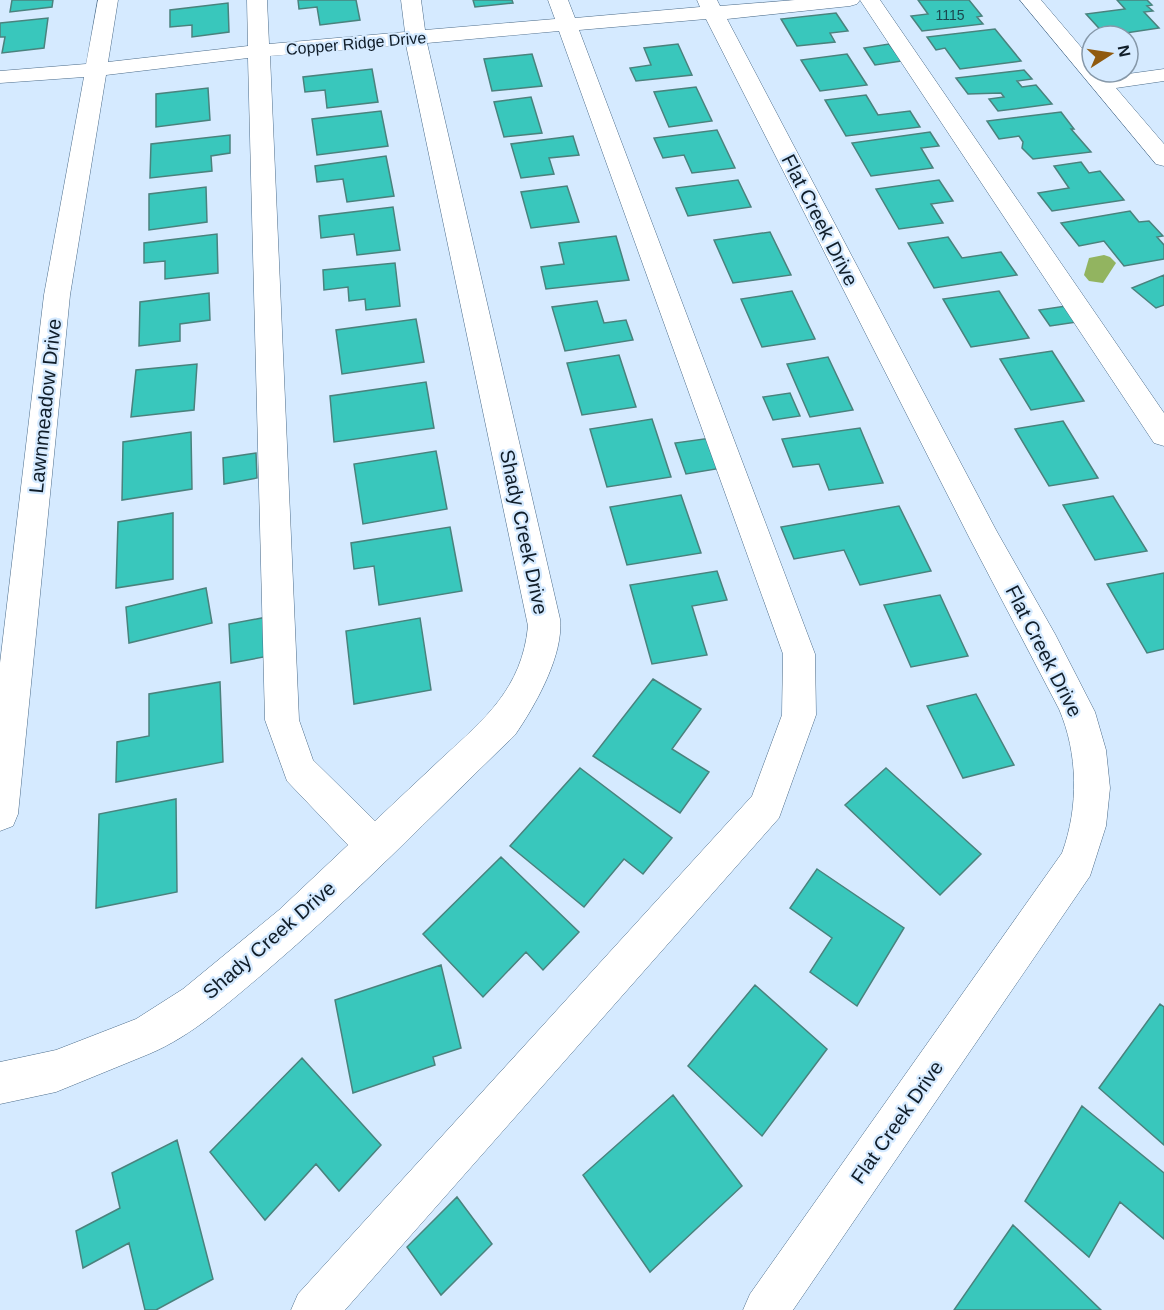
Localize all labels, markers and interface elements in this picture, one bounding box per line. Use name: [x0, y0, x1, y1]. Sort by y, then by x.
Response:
house number: 1115: [935, 7, 965, 23]
north arrow: [1080, 24, 1140, 84]
street label: Copper Ridge Drive: [285, 29, 427, 58]
text: N: [1115, 44, 1134, 58]
street label: Flat Creek Drive: [777, 151, 863, 289]
street label: Lawnmeadow Drive: [25, 318, 65, 494]
street label: Shady Creek Drive: [496, 448, 552, 616]
street label: Flat Creek Drive: [1001, 582, 1087, 720]
street label: Shady Creek Drive: [198, 877, 340, 1003]
street label: Flat Creek Drive: [847, 1057, 947, 1187]

